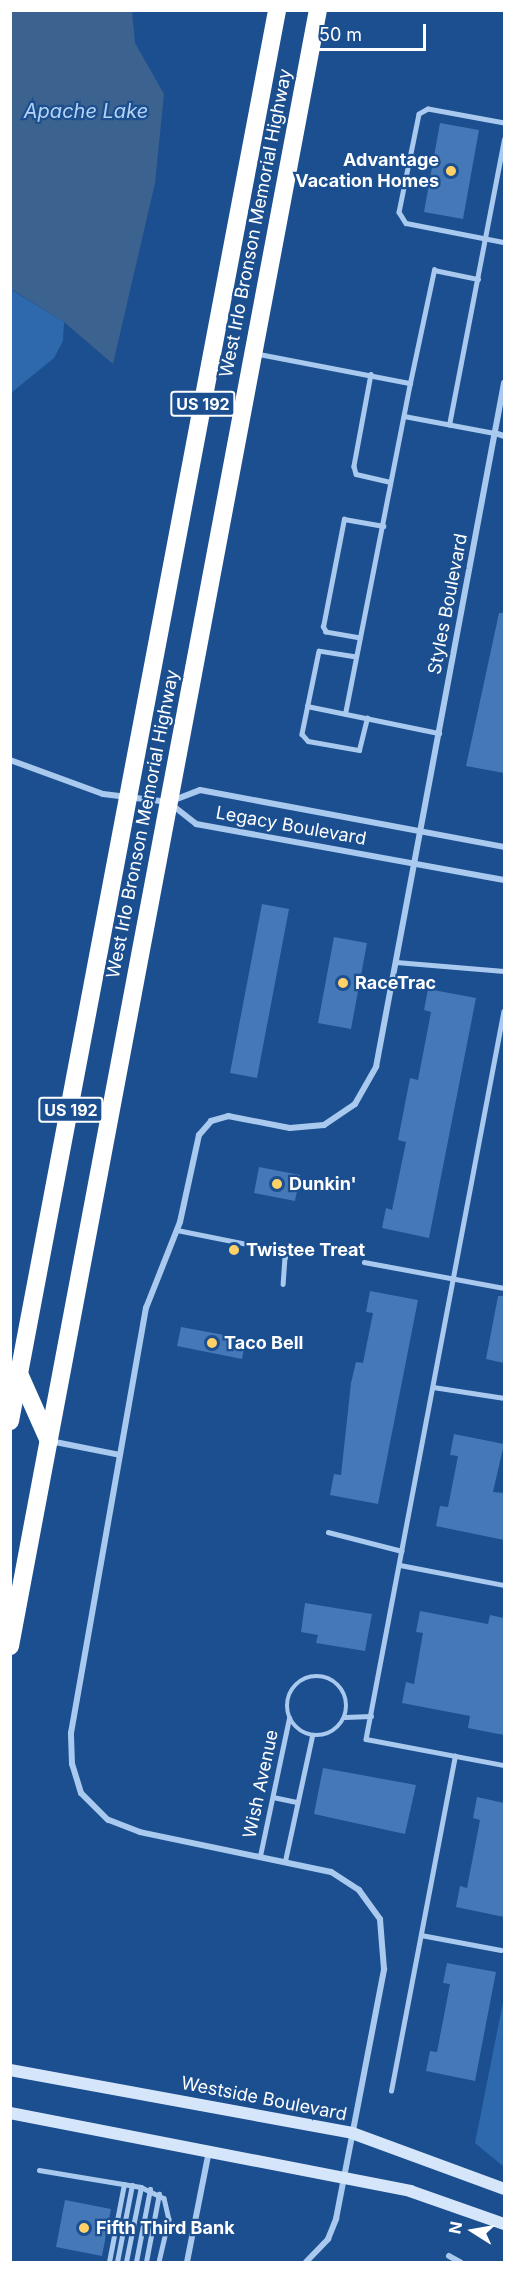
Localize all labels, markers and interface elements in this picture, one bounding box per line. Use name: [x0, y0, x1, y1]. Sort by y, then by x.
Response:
scale bar: [311, 12, 430, 50]
text: 50 m: [319, 24, 362, 45]
street label: West Irlo Bronson Memorial Highway: [215, 67, 297, 379]
water label: Apache Lake: [24, 99, 148, 123]
place label: Advantage Vacation Homes: [295, 150, 439, 192]
marker: Advantage Vacation Homes: [444, 164, 458, 178]
road number: US 192: [170, 391, 236, 417]
street label: Styles Boulevard: [424, 532, 472, 676]
street label: West Irlo Bronson Memorial Highway: [102, 668, 184, 980]
street label: Legacy Boulevard: [214, 802, 368, 850]
place label: RaceTrac: [355, 972, 436, 994]
marker: RaceTrac: [336, 976, 350, 990]
road number: US 192: [38, 1097, 104, 1123]
place label: Dunkin': [289, 1173, 357, 1195]
marker: Dunkin': [270, 1177, 284, 1191]
place label: Twistee Treat: [246, 1239, 365, 1261]
marker: Twistee Treat: [227, 1243, 241, 1257]
place label: Taco Bell: [224, 1332, 303, 1354]
marker: Taco Bell: [205, 1336, 219, 1350]
street label: Wish Avenue: [239, 1728, 283, 1840]
street label: Westside Boulevard: [179, 2072, 349, 2126]
north arrow: [443, 2201, 503, 2261]
place label: Fifth Third Bank: [96, 2217, 235, 2239]
text: N: [444, 2220, 466, 2235]
marker: Fifth Third Bank: [77, 2221, 91, 2235]

